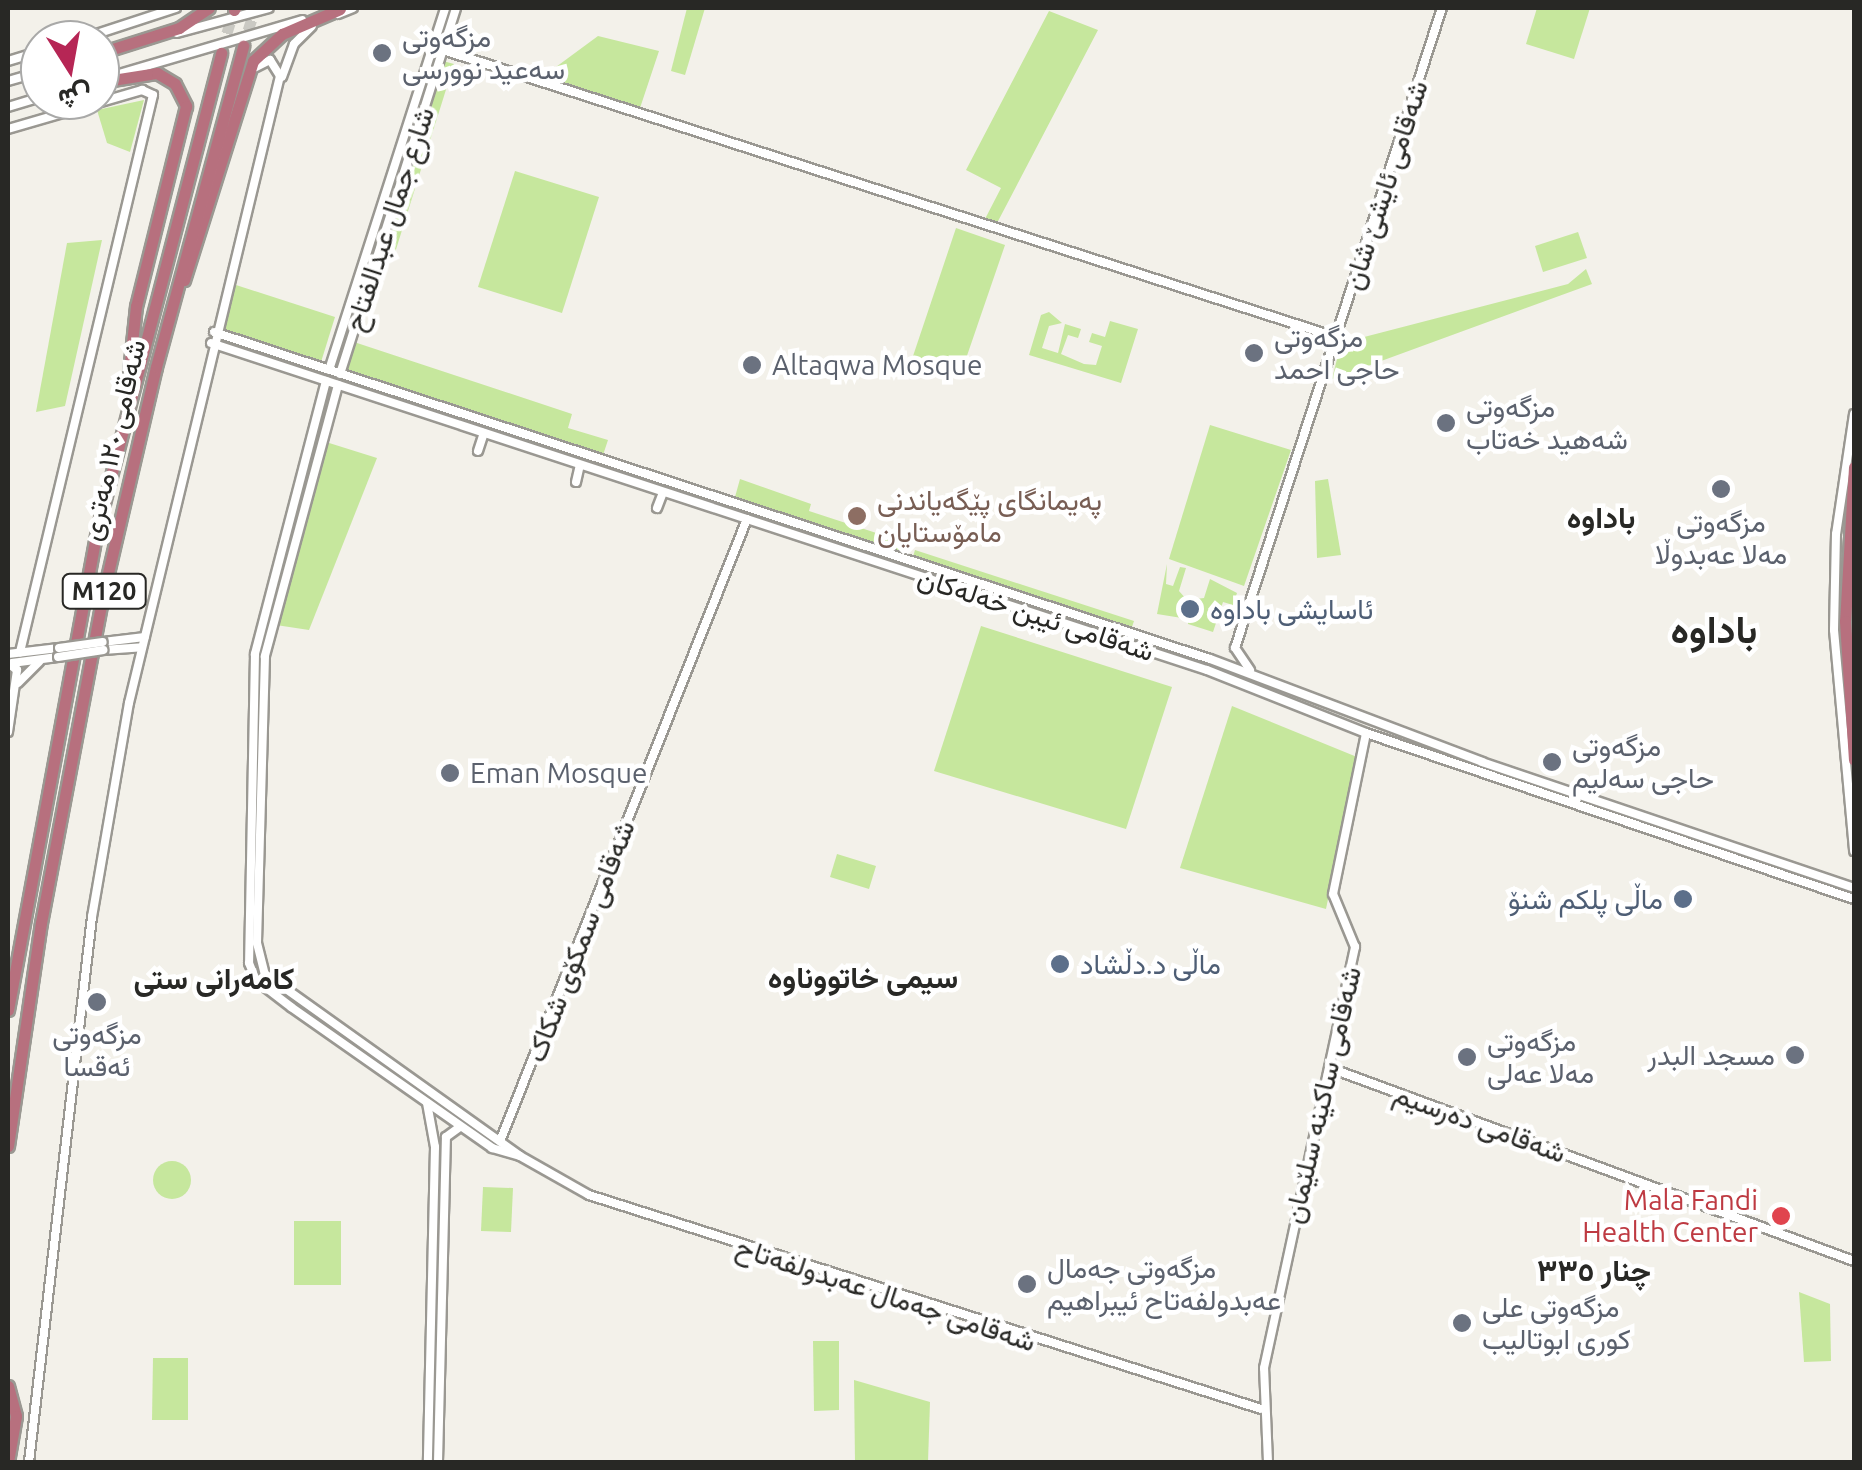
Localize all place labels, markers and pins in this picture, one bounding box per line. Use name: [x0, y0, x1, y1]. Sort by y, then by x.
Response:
place label: مزگەوتی سەعید نوورسی: [402, 20, 565, 86]
marker: مزگەوتی سەعید نوورسی: [371, 42, 393, 64]
place label: مزگەوتی حاجی احمد: [1274, 320, 1400, 386]
marker: مزگەوتی حاجی احمد: [1243, 342, 1265, 364]
place label: Altaqwa Mosque: [772, 348, 982, 382]
marker: Altaqwa Mosque: [741, 354, 763, 376]
place label: مزگەوتی شەهید خەتاب: [1466, 390, 1628, 456]
marker: مزگەوتی شەهید خەتاب: [1435, 412, 1457, 434]
marker: مزگەوتی مەلا عەبدوڵا: [1710, 478, 1732, 500]
place label: پەیمانگای پێگەیاندنی مامۆستایان: [877, 483, 1102, 549]
marker: پەیمانگای پێگەیاندنی مامۆستایان: [846, 505, 868, 527]
place label: مزگەوتی مەلا عەبدوڵا: [1655, 505, 1787, 571]
place label: ئاسايشى باداوه: [1210, 592, 1373, 626]
marker: ئاسايشى باداوه: [1179, 598, 1201, 620]
place label: مزگەوتی حاجی سەلیم: [1572, 729, 1714, 795]
marker: مزگەوتی حاجی سەلیم: [1541, 751, 1563, 773]
place label: Eman Mosque: [470, 756, 647, 790]
marker: Eman Mosque: [439, 762, 461, 784]
place label: ماڵی پلکم شنۆ: [1508, 882, 1663, 916]
marker: ماڵی پلکم شنۆ: [1672, 888, 1694, 910]
place label: ماڵی د.دڵشاد: [1080, 947, 1221, 981]
marker: ماڵی د.دڵشاد: [1049, 953, 1071, 975]
marker: مزگەوتی ئەقسا: [86, 991, 108, 1013]
place label: مزگەوتی ئەقسا: [52, 1017, 142, 1083]
place label: مزگەوتی مەلا عەلی: [1487, 1024, 1594, 1090]
place label: مسجد البدر: [1647, 1038, 1775, 1072]
marker: مسجد البدر: [1784, 1044, 1806, 1066]
marker: مزگەوتی مەلا عەلی: [1456, 1046, 1478, 1068]
place label: Mala Fandi Health Center: [1582, 1183, 1758, 1249]
marker: Mala Fandi Health Center: [1768, 1203, 1794, 1229]
place label: مزگەوتی جەمال عەبدولفەتاح ئیبراهیم: [1047, 1251, 1281, 1317]
marker: مزگەوتی جەمال عەبدولفەتاح ئیبراهیم: [1016, 1273, 1038, 1295]
place label: مزگەوتی علی کوری ابوتالیب: [1482, 1290, 1631, 1356]
marker: مزگەوتی علی کوری ابوتالیب: [1451, 1312, 1473, 1334]

